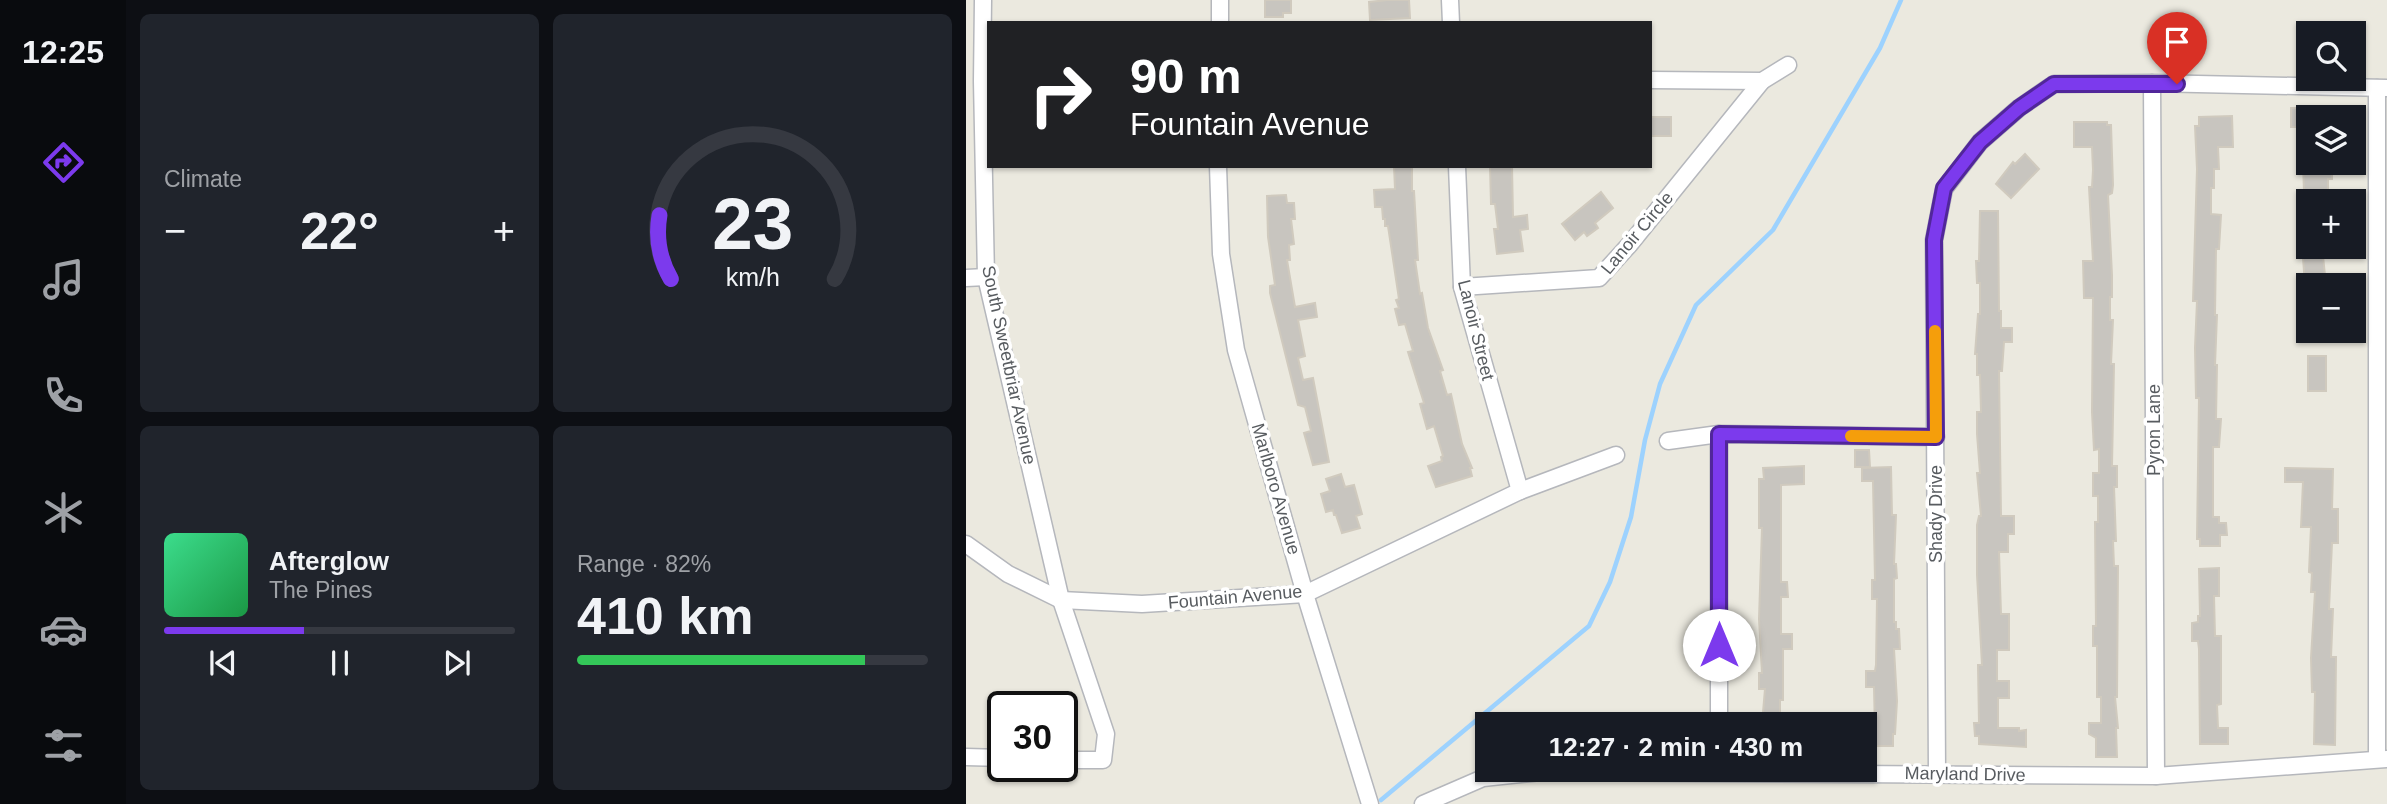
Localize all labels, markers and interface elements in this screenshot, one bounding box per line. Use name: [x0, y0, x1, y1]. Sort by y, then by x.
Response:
pin: [2147, 12.0, 2207, 84]
map controls: [2296, 21, 2366, 343]
button: search: [2296, 21, 2366, 91]
icon: arrive: [2158, 23, 2196, 61]
text: 12:25: [22, 34, 104, 70]
icon: right: [1015, 49, 1106, 140]
text: 90 m: [1130, 49, 1242, 103]
button: layers: [2296, 105, 2366, 175]
text: Fountain Avenue: [1130, 106, 1370, 142]
icon: directions: [39, 138, 88, 187]
text: Climate: [164, 166, 242, 192]
text: 23: [712, 183, 793, 264]
street label: Lanoir Circle: [1597, 188, 1677, 278]
button: +: [2296, 189, 2366, 259]
text: 22°: [300, 202, 379, 260]
text: −: [164, 210, 186, 252]
text: +: [493, 210, 515, 252]
icon: music: [39, 255, 88, 304]
text: km/h: [725, 263, 780, 291]
street label: South Sweetbriar Avenue: [978, 264, 1040, 466]
button: −: [2296, 273, 2366, 343]
street label: Lanoir Street: [1454, 278, 1498, 382]
icon: phone: [39, 371, 88, 420]
street label: Pyron Lane: [2144, 384, 2164, 476]
street label: Marlboro Avenue: [1248, 421, 1304, 557]
street label: Shady Drive: [1926, 465, 1946, 563]
icon: climate: [39, 488, 88, 537]
text: Afterglow: [269, 546, 389, 576]
text: Range · 82%: [577, 551, 711, 577]
text: The Pines: [269, 577, 373, 603]
street label: Fountain Avenue: [1167, 581, 1303, 613]
text: 410 km: [577, 587, 753, 645]
icon: car: [39, 605, 88, 654]
position arrow: [1682, 608, 1756, 682]
icon: previous: [204, 644, 242, 682]
icon: pause: [321, 644, 359, 682]
icon: next: [438, 644, 476, 682]
speed limit sign: 30: [987, 691, 1078, 782]
icon: filters: [39, 721, 88, 770]
text: 12:27 · 2 min · 430 m: [1549, 732, 1803, 762]
street label: Maryland Drive: [1904, 763, 2026, 785]

